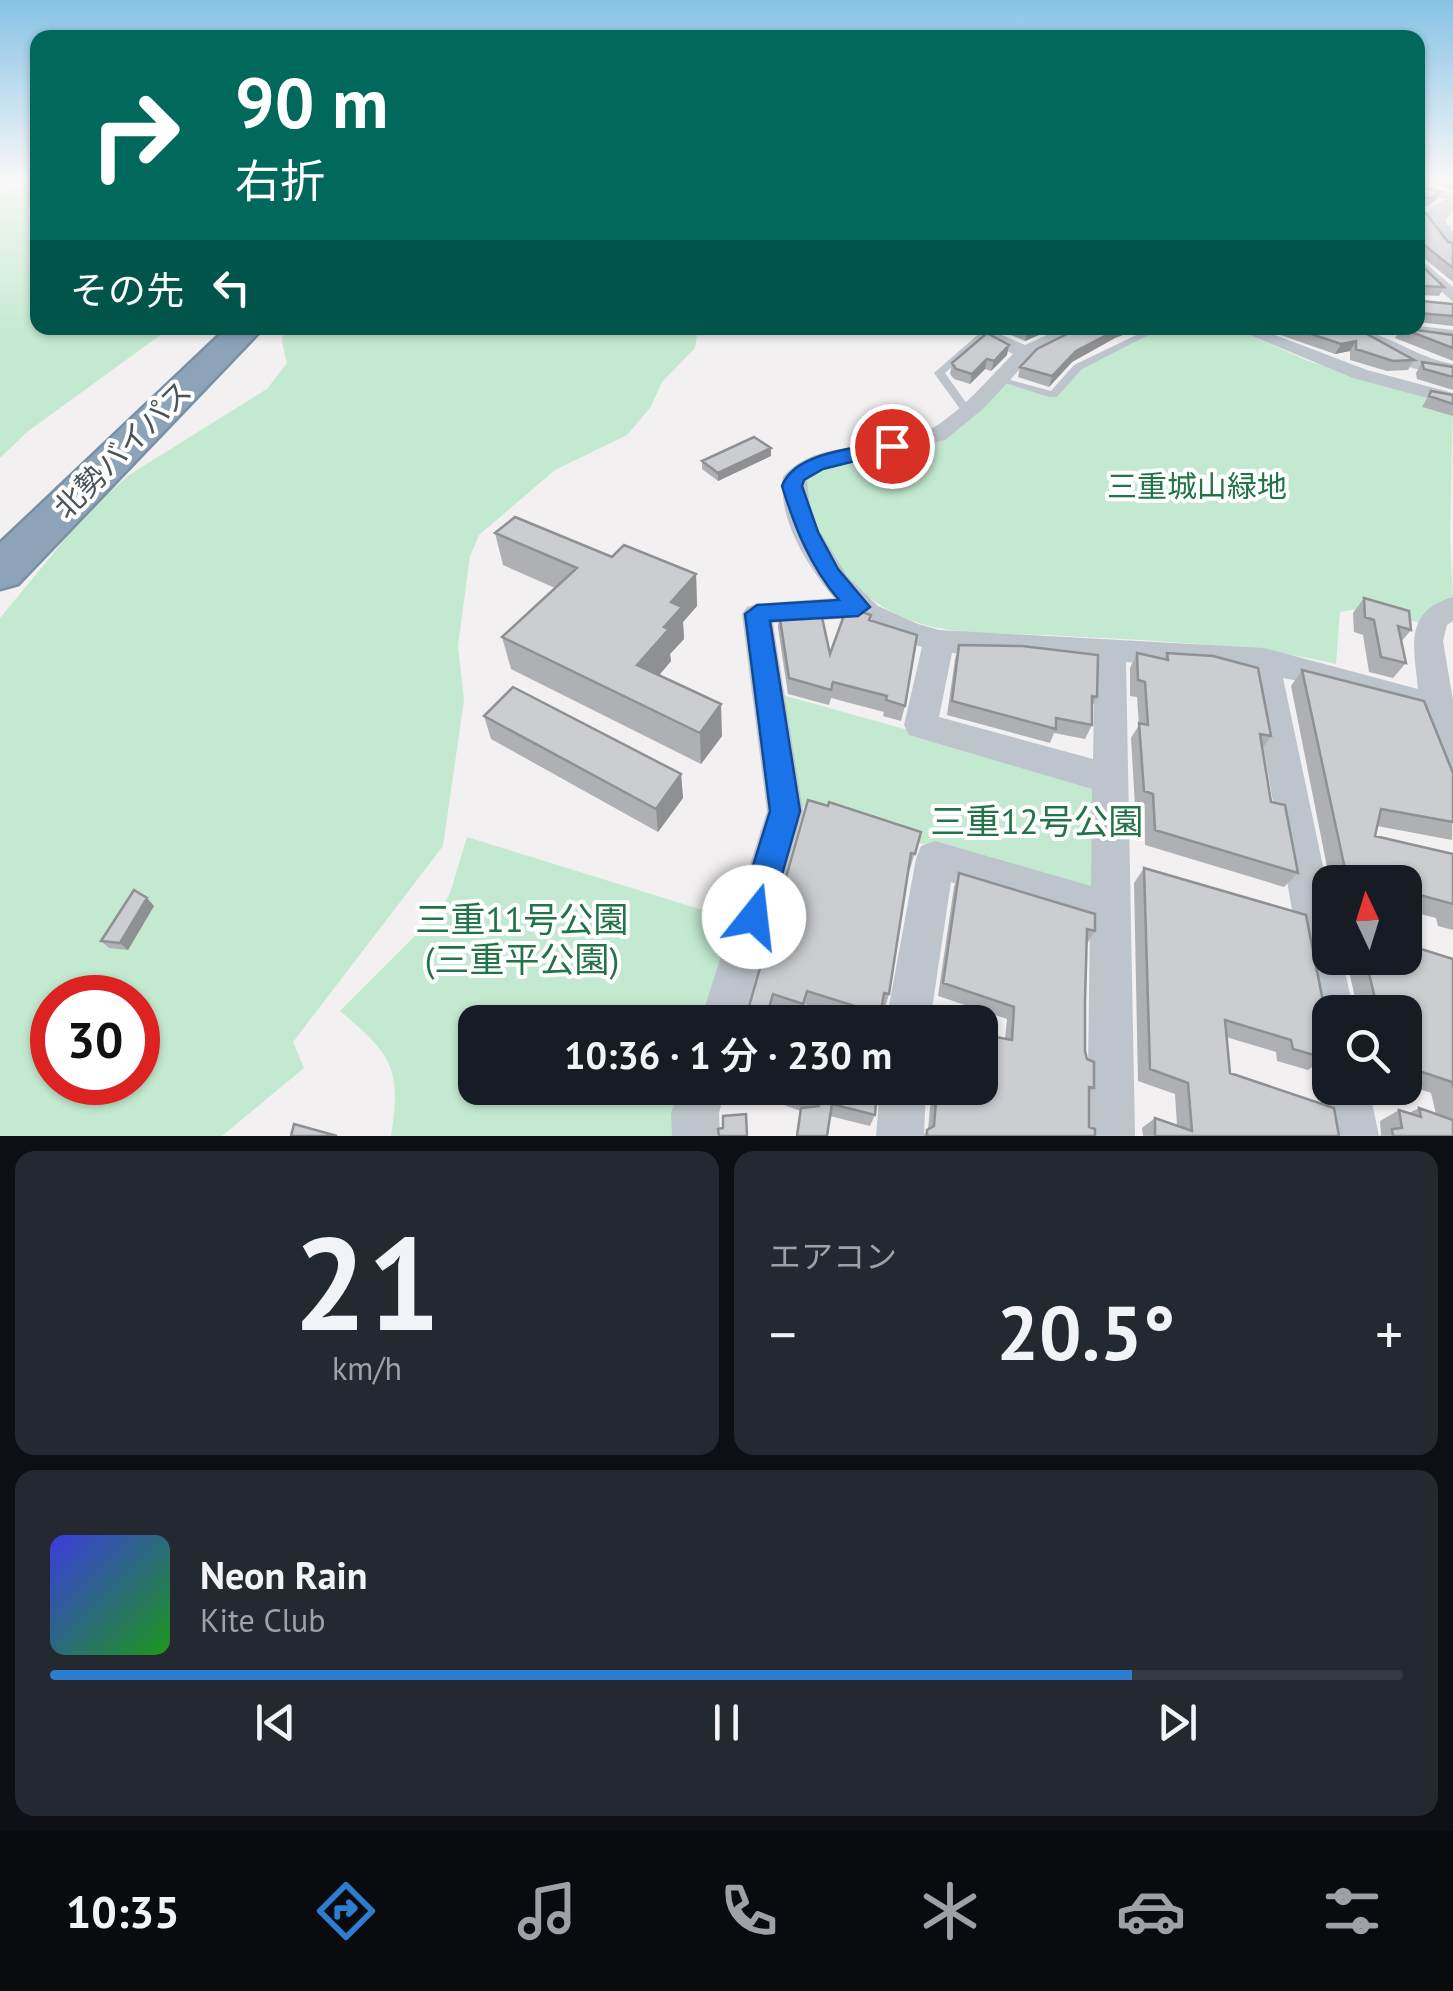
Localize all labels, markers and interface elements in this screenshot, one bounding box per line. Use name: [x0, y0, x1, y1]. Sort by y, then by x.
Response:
text: 90 m: [235, 57, 388, 147]
icon: right: [70, 70, 200, 200]
text: 右折: [235, 151, 325, 209]
icon: left: [204, 260, 259, 315]
text: その先: [70, 265, 184, 314]
street label: 北勢バイパス: [45, 372, 199, 526]
pin: [850, 404, 935, 489]
icon: arrive: [865, 419, 920, 474]
park label: 三重城山緑地: [1107, 466, 1287, 505]
park label: 三重12号公園: [930, 798, 1144, 844]
position arrow: [702, 865, 806, 969]
north arrow: [1312, 865, 1422, 975]
map controls: [1312, 865, 1422, 1105]
park label: 三重11号公園 (三重平公園): [415, 896, 629, 982]
speed limit sign: 30: [30, 975, 160, 1105]
button: search: [1312, 995, 1422, 1105]
text: 10:36 · 1 分 · 230 m: [564, 1030, 892, 1079]
text: 21: [293, 1198, 441, 1366]
text: エアコン: [769, 1235, 897, 1277]
text: 20.5°: [997, 1284, 1175, 1381]
text: −: [769, 1298, 797, 1369]
text: +: [1375, 1298, 1403, 1369]
text: km/h: [332, 1347, 402, 1389]
text: Neon Rain: [200, 1550, 367, 1599]
text: Kite Club: [200, 1599, 326, 1641]
icon: previous: [248, 1695, 303, 1750]
icon: pause: [699, 1695, 754, 1750]
icon: next: [1150, 1695, 1205, 1750]
icon: directions: [311, 1876, 381, 1946]
icon: music: [512, 1876, 582, 1946]
icon: phone: [714, 1876, 784, 1946]
icon: climate: [915, 1876, 985, 1946]
icon: car: [1116, 1876, 1186, 1946]
icon: filters: [1317, 1876, 1387, 1946]
text: 10:35: [66, 1882, 180, 1940]

